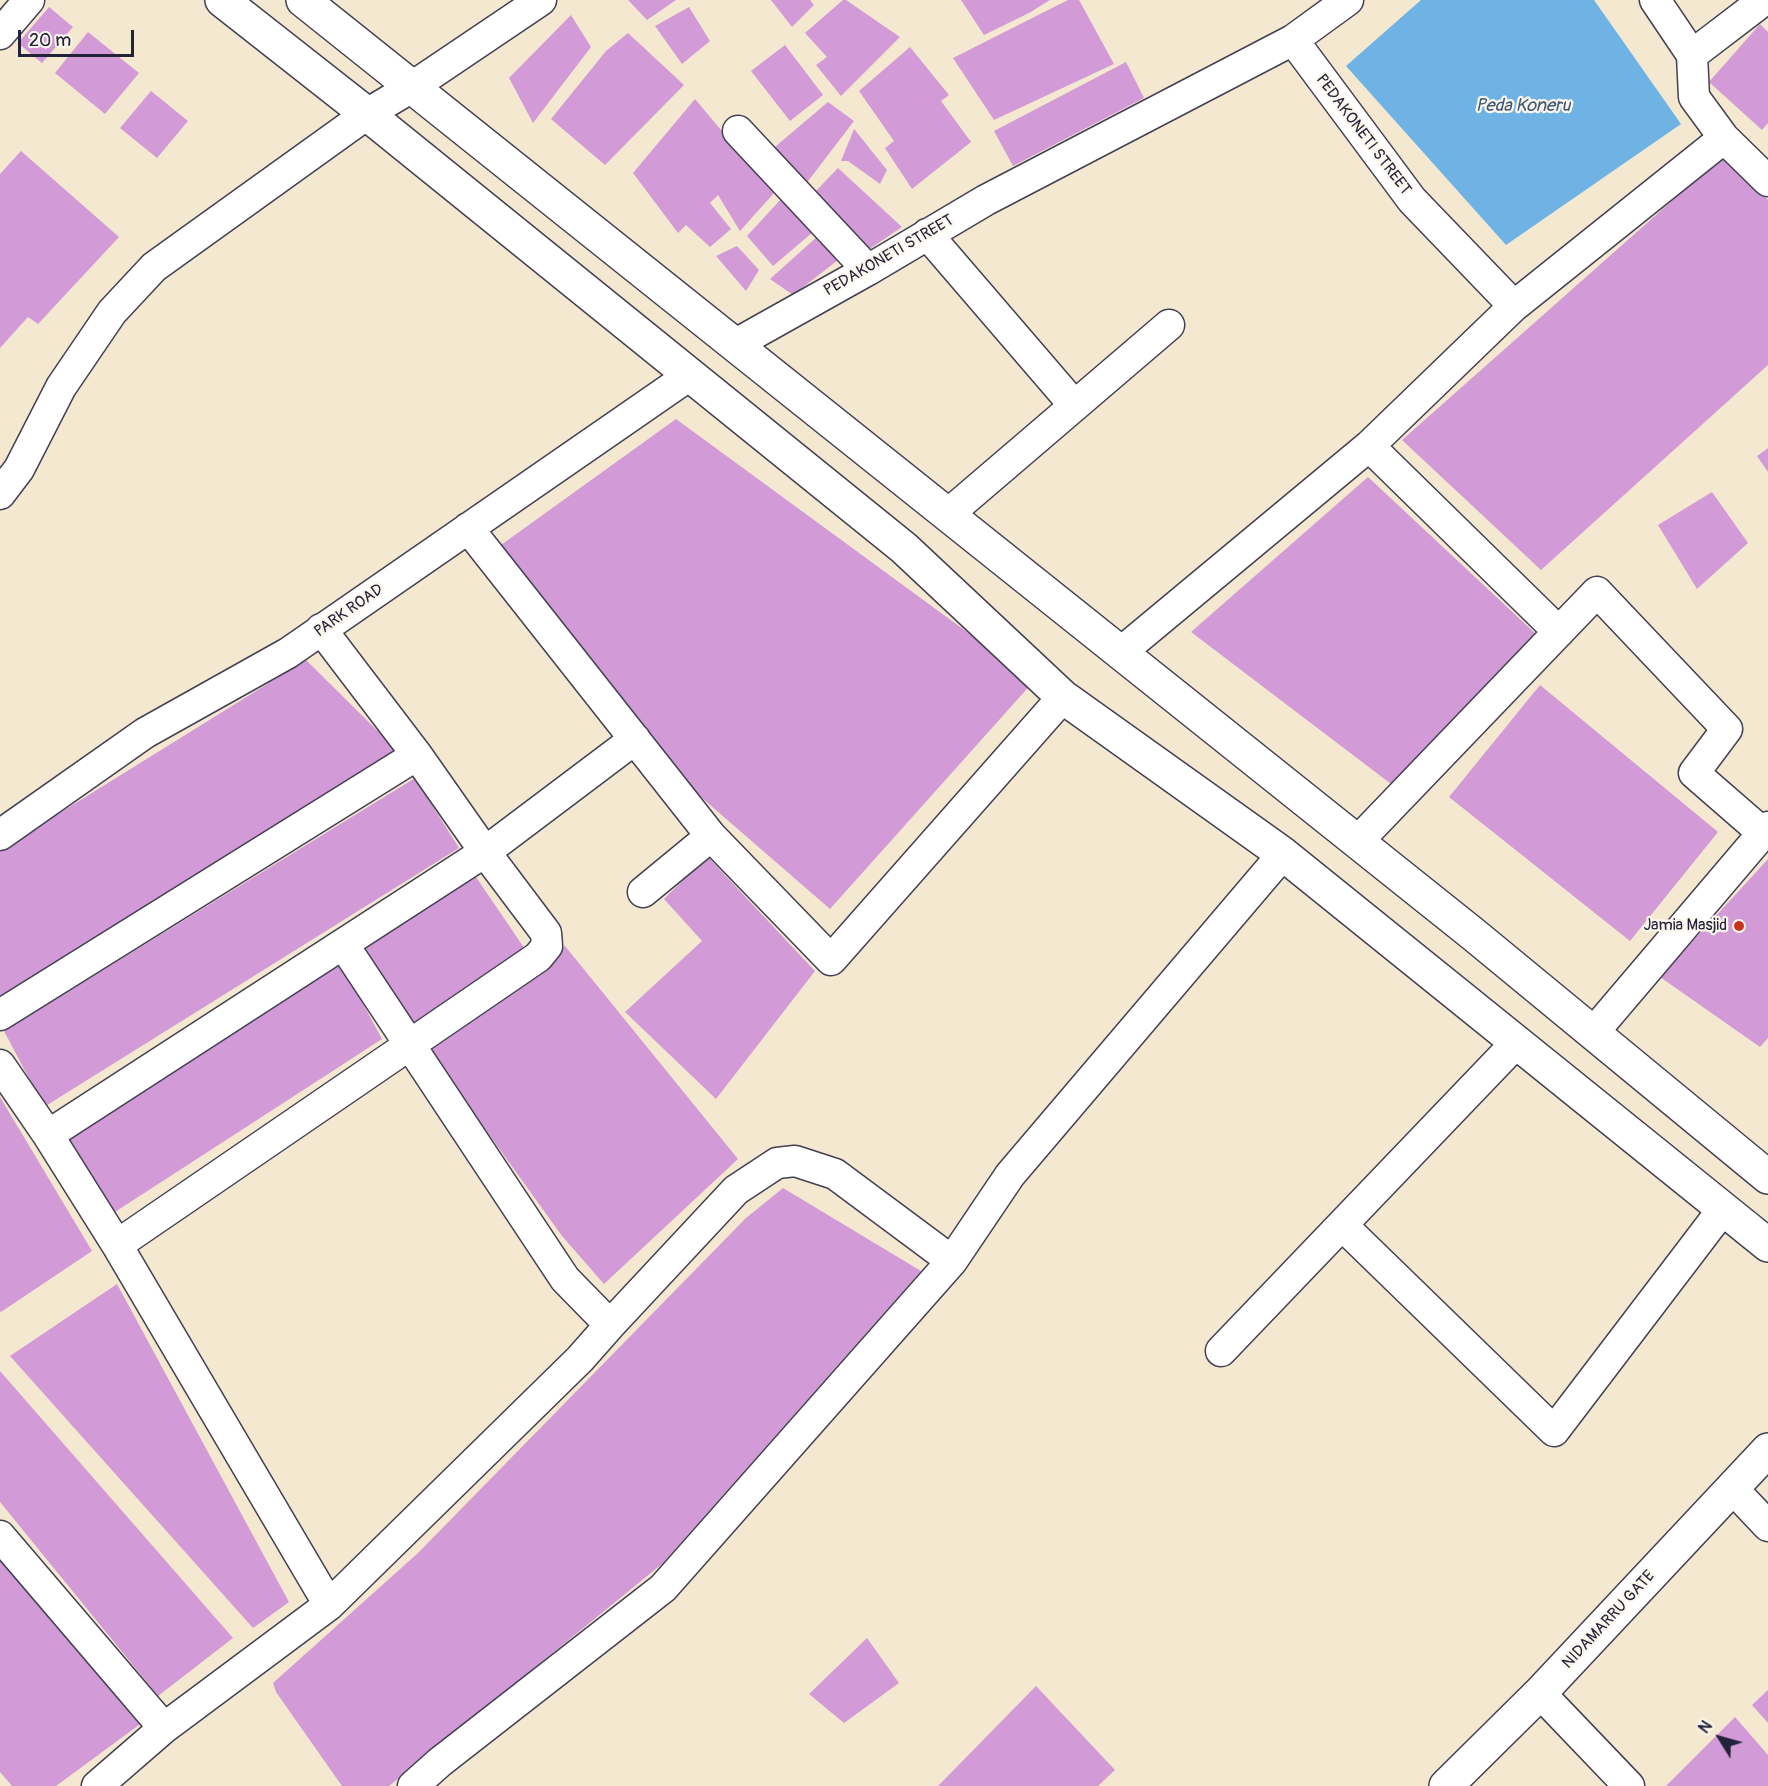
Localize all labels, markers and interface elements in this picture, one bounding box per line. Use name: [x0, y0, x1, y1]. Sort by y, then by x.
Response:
scale bar: [21, 18, 136, 56]
text: 20 m: [29, 29, 71, 52]
street label: PEDAKONETI STREET: [1311, 71, 1415, 199]
water label: Peda Koneru: [1476, 95, 1570, 117]
street label: PEDAKONETI STREET: [821, 211, 957, 301]
street label: PARK ROAD: [311, 580, 387, 642]
place label: Jamia Masjid: [1643, 916, 1727, 936]
marker: Jamia Masjid: [1732, 919, 1746, 933]
street label: NIDAMARRU GATE: [1559, 1567, 1659, 1673]
north arrow: [1690, 1708, 1750, 1768]
text: N: [1694, 1717, 1717, 1738]

